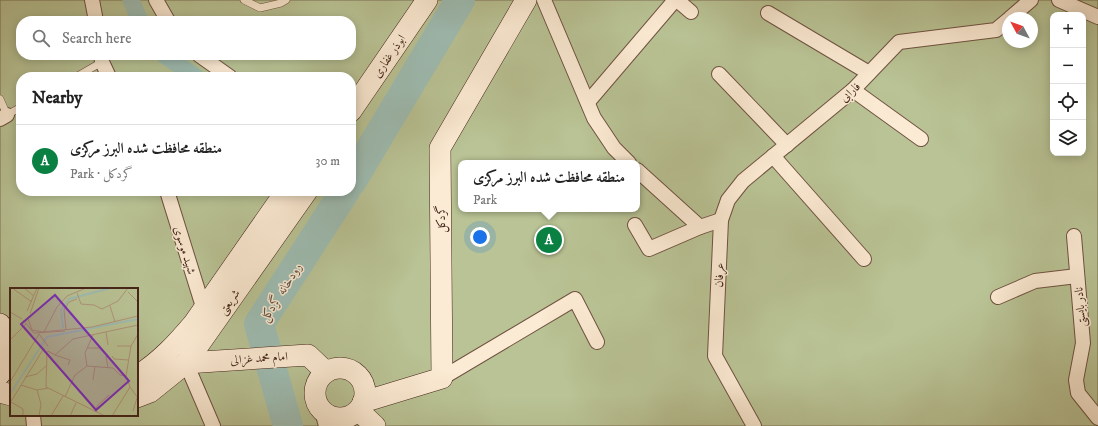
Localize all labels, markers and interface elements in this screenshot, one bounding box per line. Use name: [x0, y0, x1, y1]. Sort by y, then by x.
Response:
north arrow: [1002, 12, 1038, 48]
map controls: [1050, 12, 1086, 156]
button: +: [1050, 12, 1086, 48]
search box: [16, 16, 356, 60]
icon: search: [30, 27, 52, 49]
text: Search here: [62, 29, 131, 48]
street label: ابوذر غفاری: [370, 32, 409, 81]
button: −: [1050, 48, 1086, 84]
street label: فارابی: [837, 79, 864, 106]
button: locate: [1050, 84, 1086, 120]
text: Nearby: [32, 87, 82, 109]
button: layers: [1050, 120, 1086, 156]
text: منطقه محافظت شده البرز مرکزی: [70, 139, 222, 158]
text: A: [41, 153, 49, 169]
text: 30 m: [316, 153, 340, 169]
popup: [458, 160, 640, 212]
text: Park · گردکل: [70, 166, 133, 182]
text: منطقه محافظت شده البرز مرکزی: [473, 168, 625, 187]
text: Park: [473, 192, 497, 208]
street label: گردکل: [433, 205, 450, 233]
street label: شهید موسوی: [170, 224, 199, 276]
pin: A: [536, 225, 562, 255]
your location: [470, 227, 490, 247]
water label: رودخانه گردکل: [255, 259, 306, 326]
street label: عرفان: [712, 262, 728, 288]
street label: نادر بایستی: [1071, 286, 1091, 328]
street label: شریعتی: [215, 287, 244, 318]
inset map: [10, 288, 138, 416]
street label: امام محمد غزالی: [230, 349, 289, 371]

